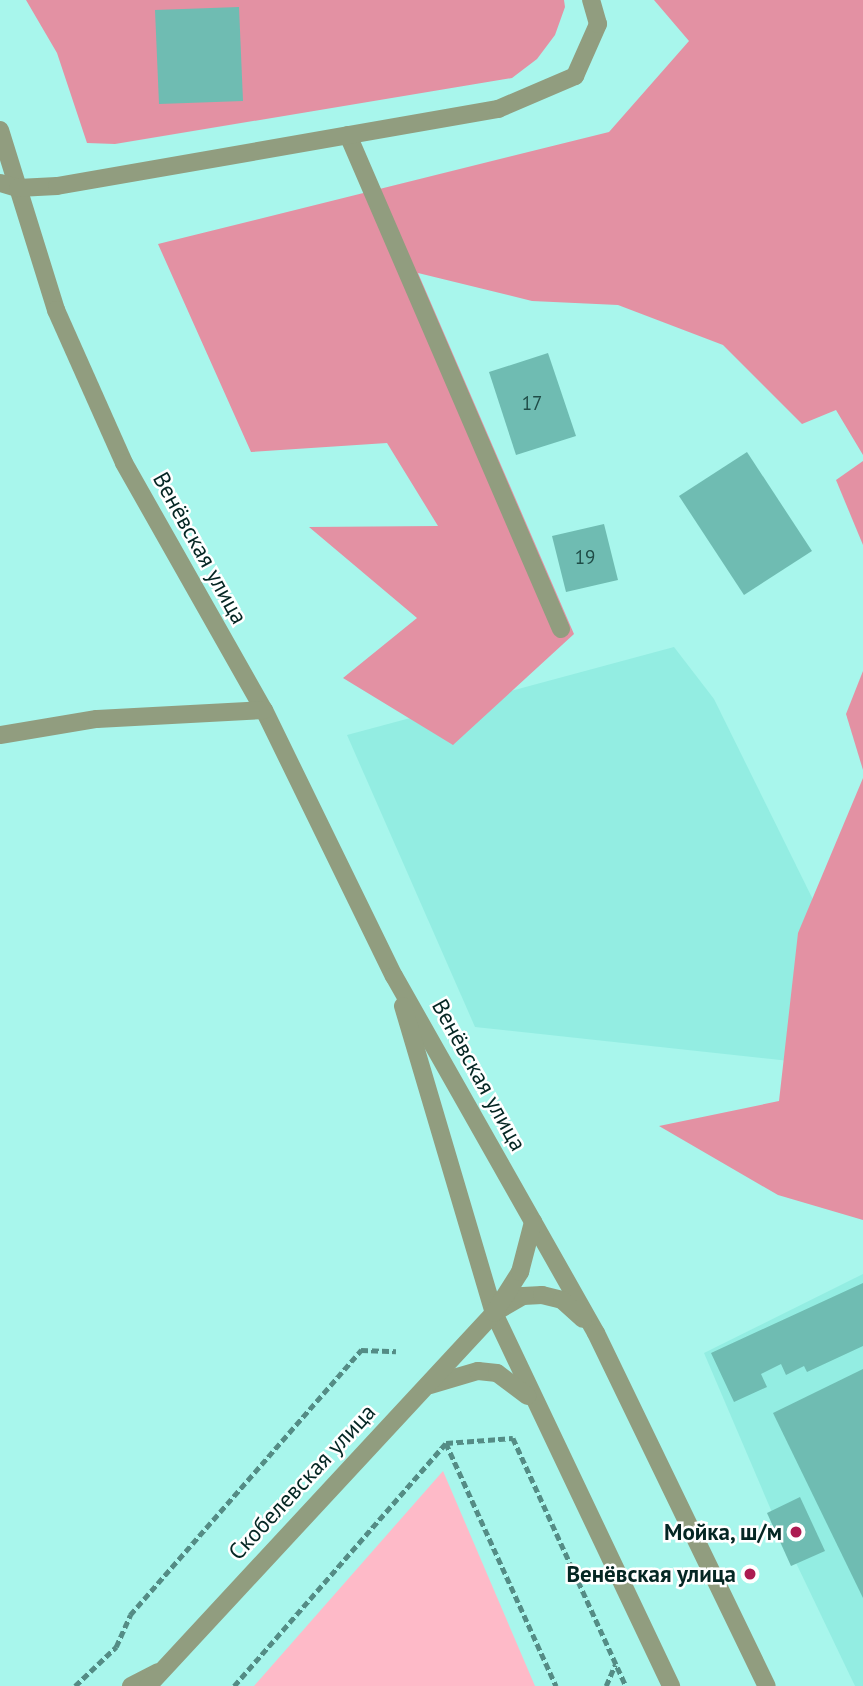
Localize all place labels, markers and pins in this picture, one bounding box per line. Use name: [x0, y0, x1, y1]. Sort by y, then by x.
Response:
place label: Мойка, ш/м: [662, 1518, 782, 1546]
marker: Мойка, ш/м: [788, 1524, 804, 1540]
place label: Венёвская улица: [566, 1560, 736, 1588]
marker: Венёвская улица: [742, 1566, 758, 1582]

